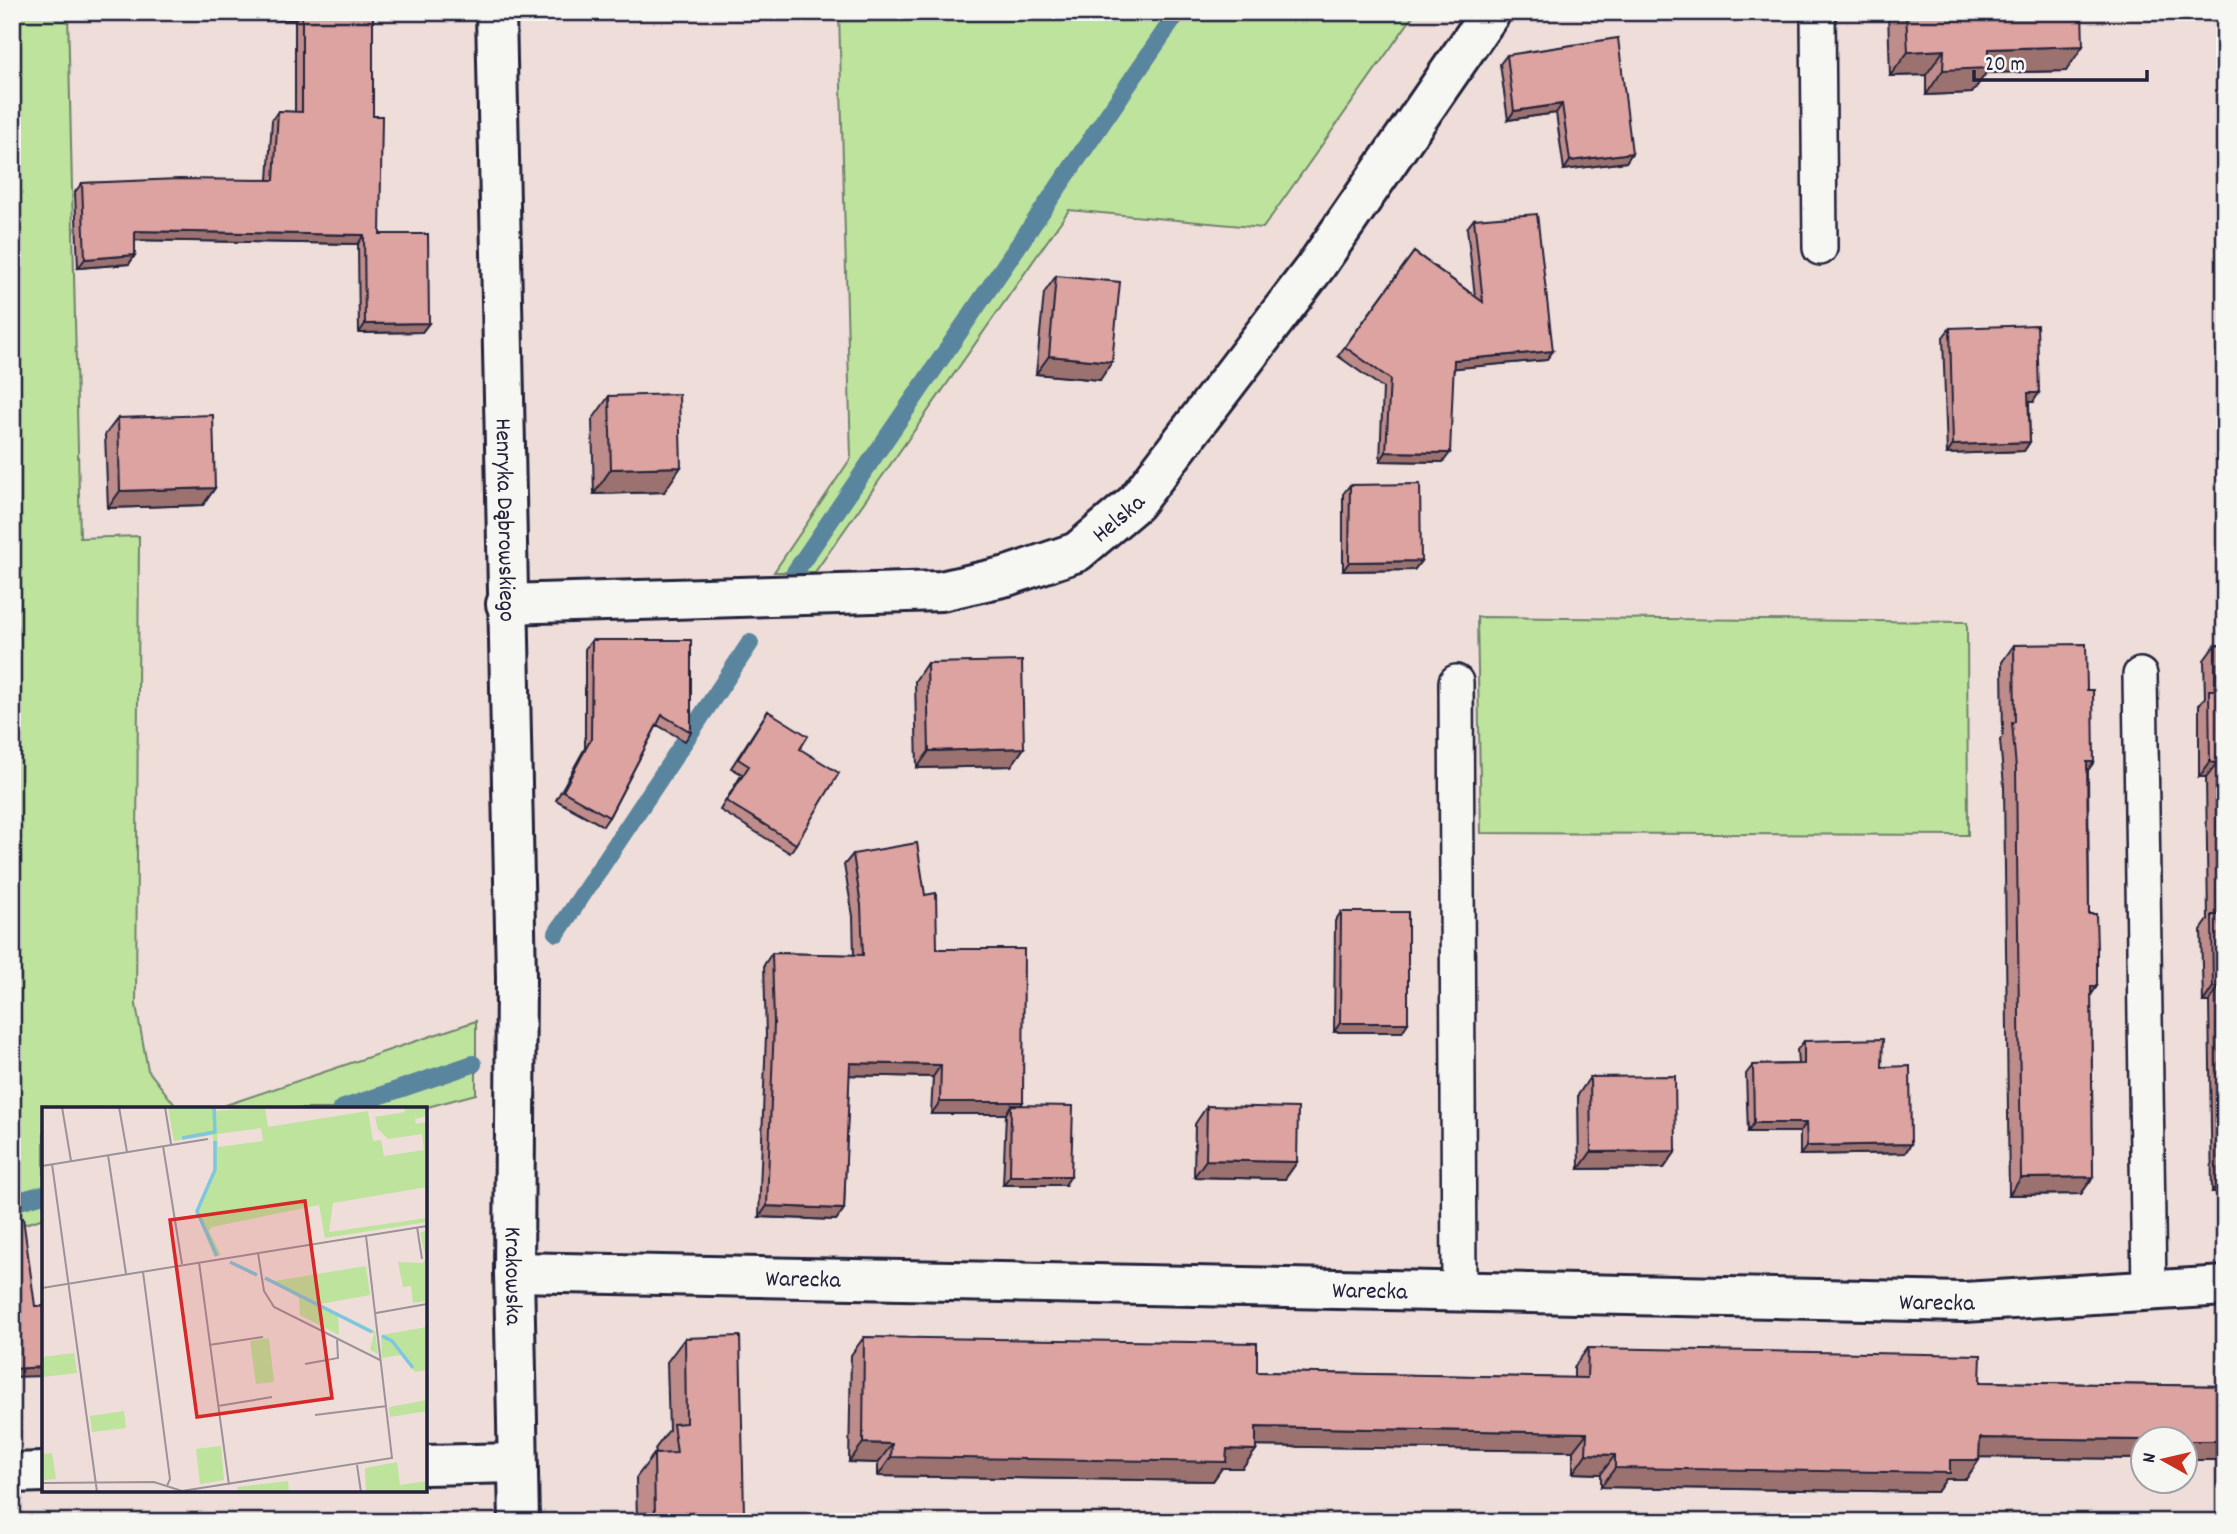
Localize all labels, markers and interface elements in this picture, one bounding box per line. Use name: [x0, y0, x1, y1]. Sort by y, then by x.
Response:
scale bar: [1974, 38, 2148, 82]
text: 20 m: [1985, 51, 2025, 81]
street label: Henryka Dąbrowskiego: [484, 418, 523, 622]
street label: Helska: [1086, 488, 1156, 552]
inset map: [42, 1107, 427, 1492]
street label: Krakowska: [494, 1226, 529, 1326]
street label: Warecka: [765, 1263, 842, 1299]
street label: Warecka: [1332, 1275, 1408, 1310]
street label: Warecka: [1899, 1287, 1976, 1322]
north arrow: [2128, 1426, 2198, 1496]
text: N: [2137, 1452, 2165, 1465]

